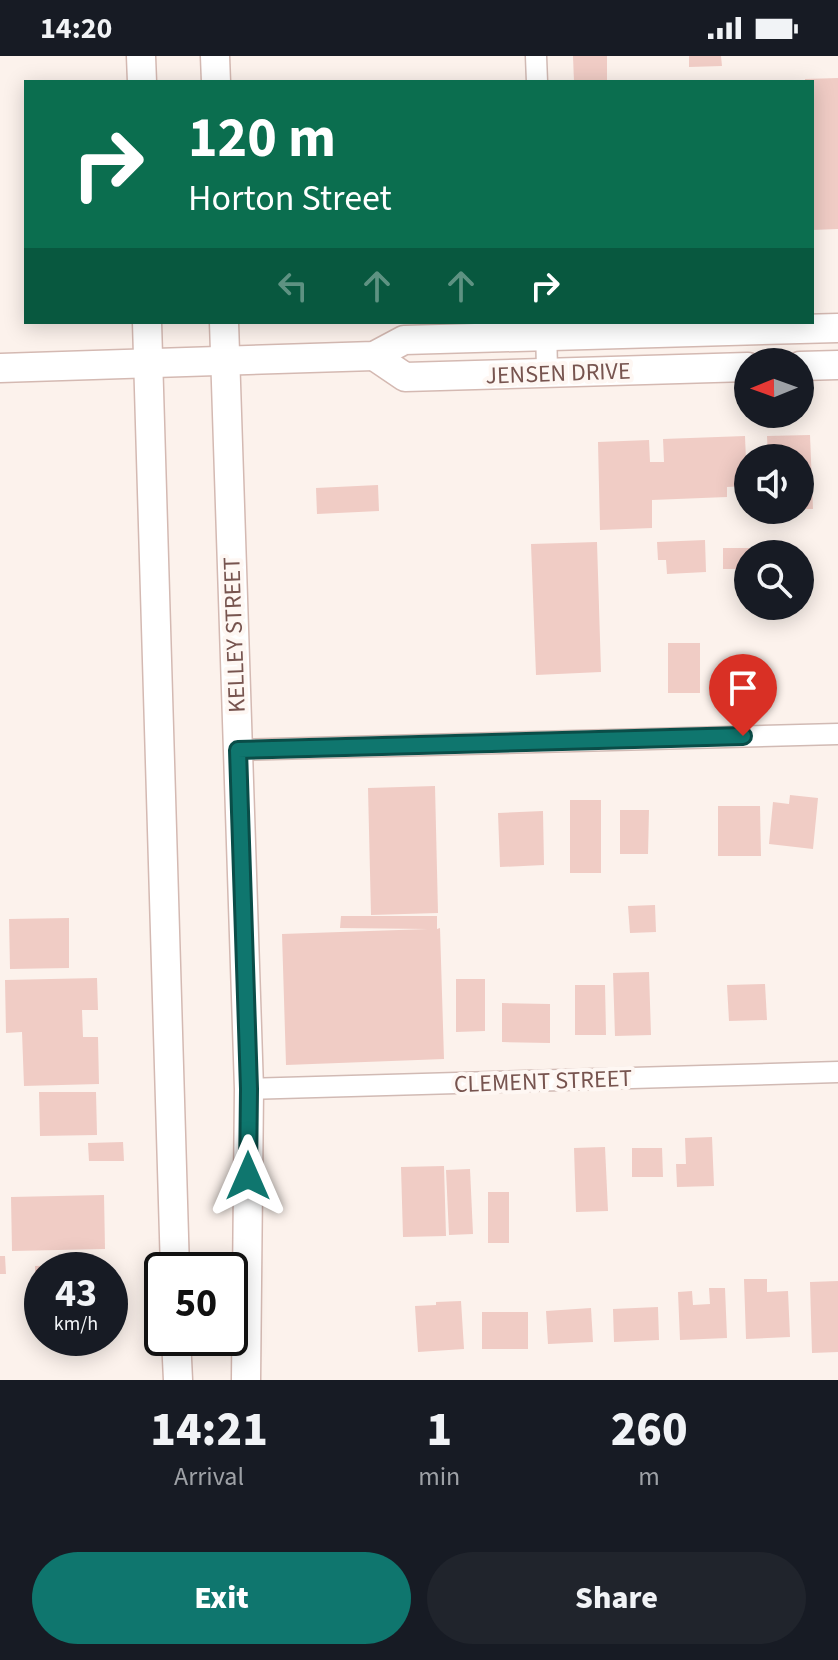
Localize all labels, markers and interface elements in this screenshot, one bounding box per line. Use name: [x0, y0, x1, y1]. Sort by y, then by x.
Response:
text: 14:20: [40, 7, 112, 50]
text: 120 m: [188, 99, 336, 178]
icon: right: [56, 112, 160, 216]
text: Horton Street: [188, 173, 392, 224]
icon: left: [271, 264, 315, 308]
icon: ahead: [355, 264, 399, 308]
icon: ahead: [439, 264, 483, 308]
icon: right: [523, 264, 567, 308]
north arrow: [734, 348, 814, 428]
map controls: [734, 348, 814, 620]
street label: JENSEN DRIVE: [485, 353, 631, 394]
button: sound: [734, 444, 814, 524]
button: search: [734, 540, 814, 620]
street label: KELLEY STREET: [214, 556, 255, 713]
pin: [709, 654, 777, 736]
icon: arrive: [721, 666, 765, 710]
street label: CLEMENT STREET: [453, 1061, 633, 1102]
position arrow: [206, 1134, 290, 1218]
speed limit sign: 50: [144, 1252, 248, 1356]
text: 43: [55, 1265, 97, 1322]
text: km/h: [54, 1310, 98, 1338]
text: 14:21: [150, 1396, 268, 1464]
text: 1: [426, 1396, 452, 1464]
text: 260: [611, 1396, 688, 1464]
text: Arrival: [174, 1458, 244, 1495]
text: min: [418, 1458, 460, 1495]
text: m: [638, 1458, 660, 1495]
button: Exit: [32, 1552, 411, 1644]
button: Share: [427, 1552, 806, 1644]

